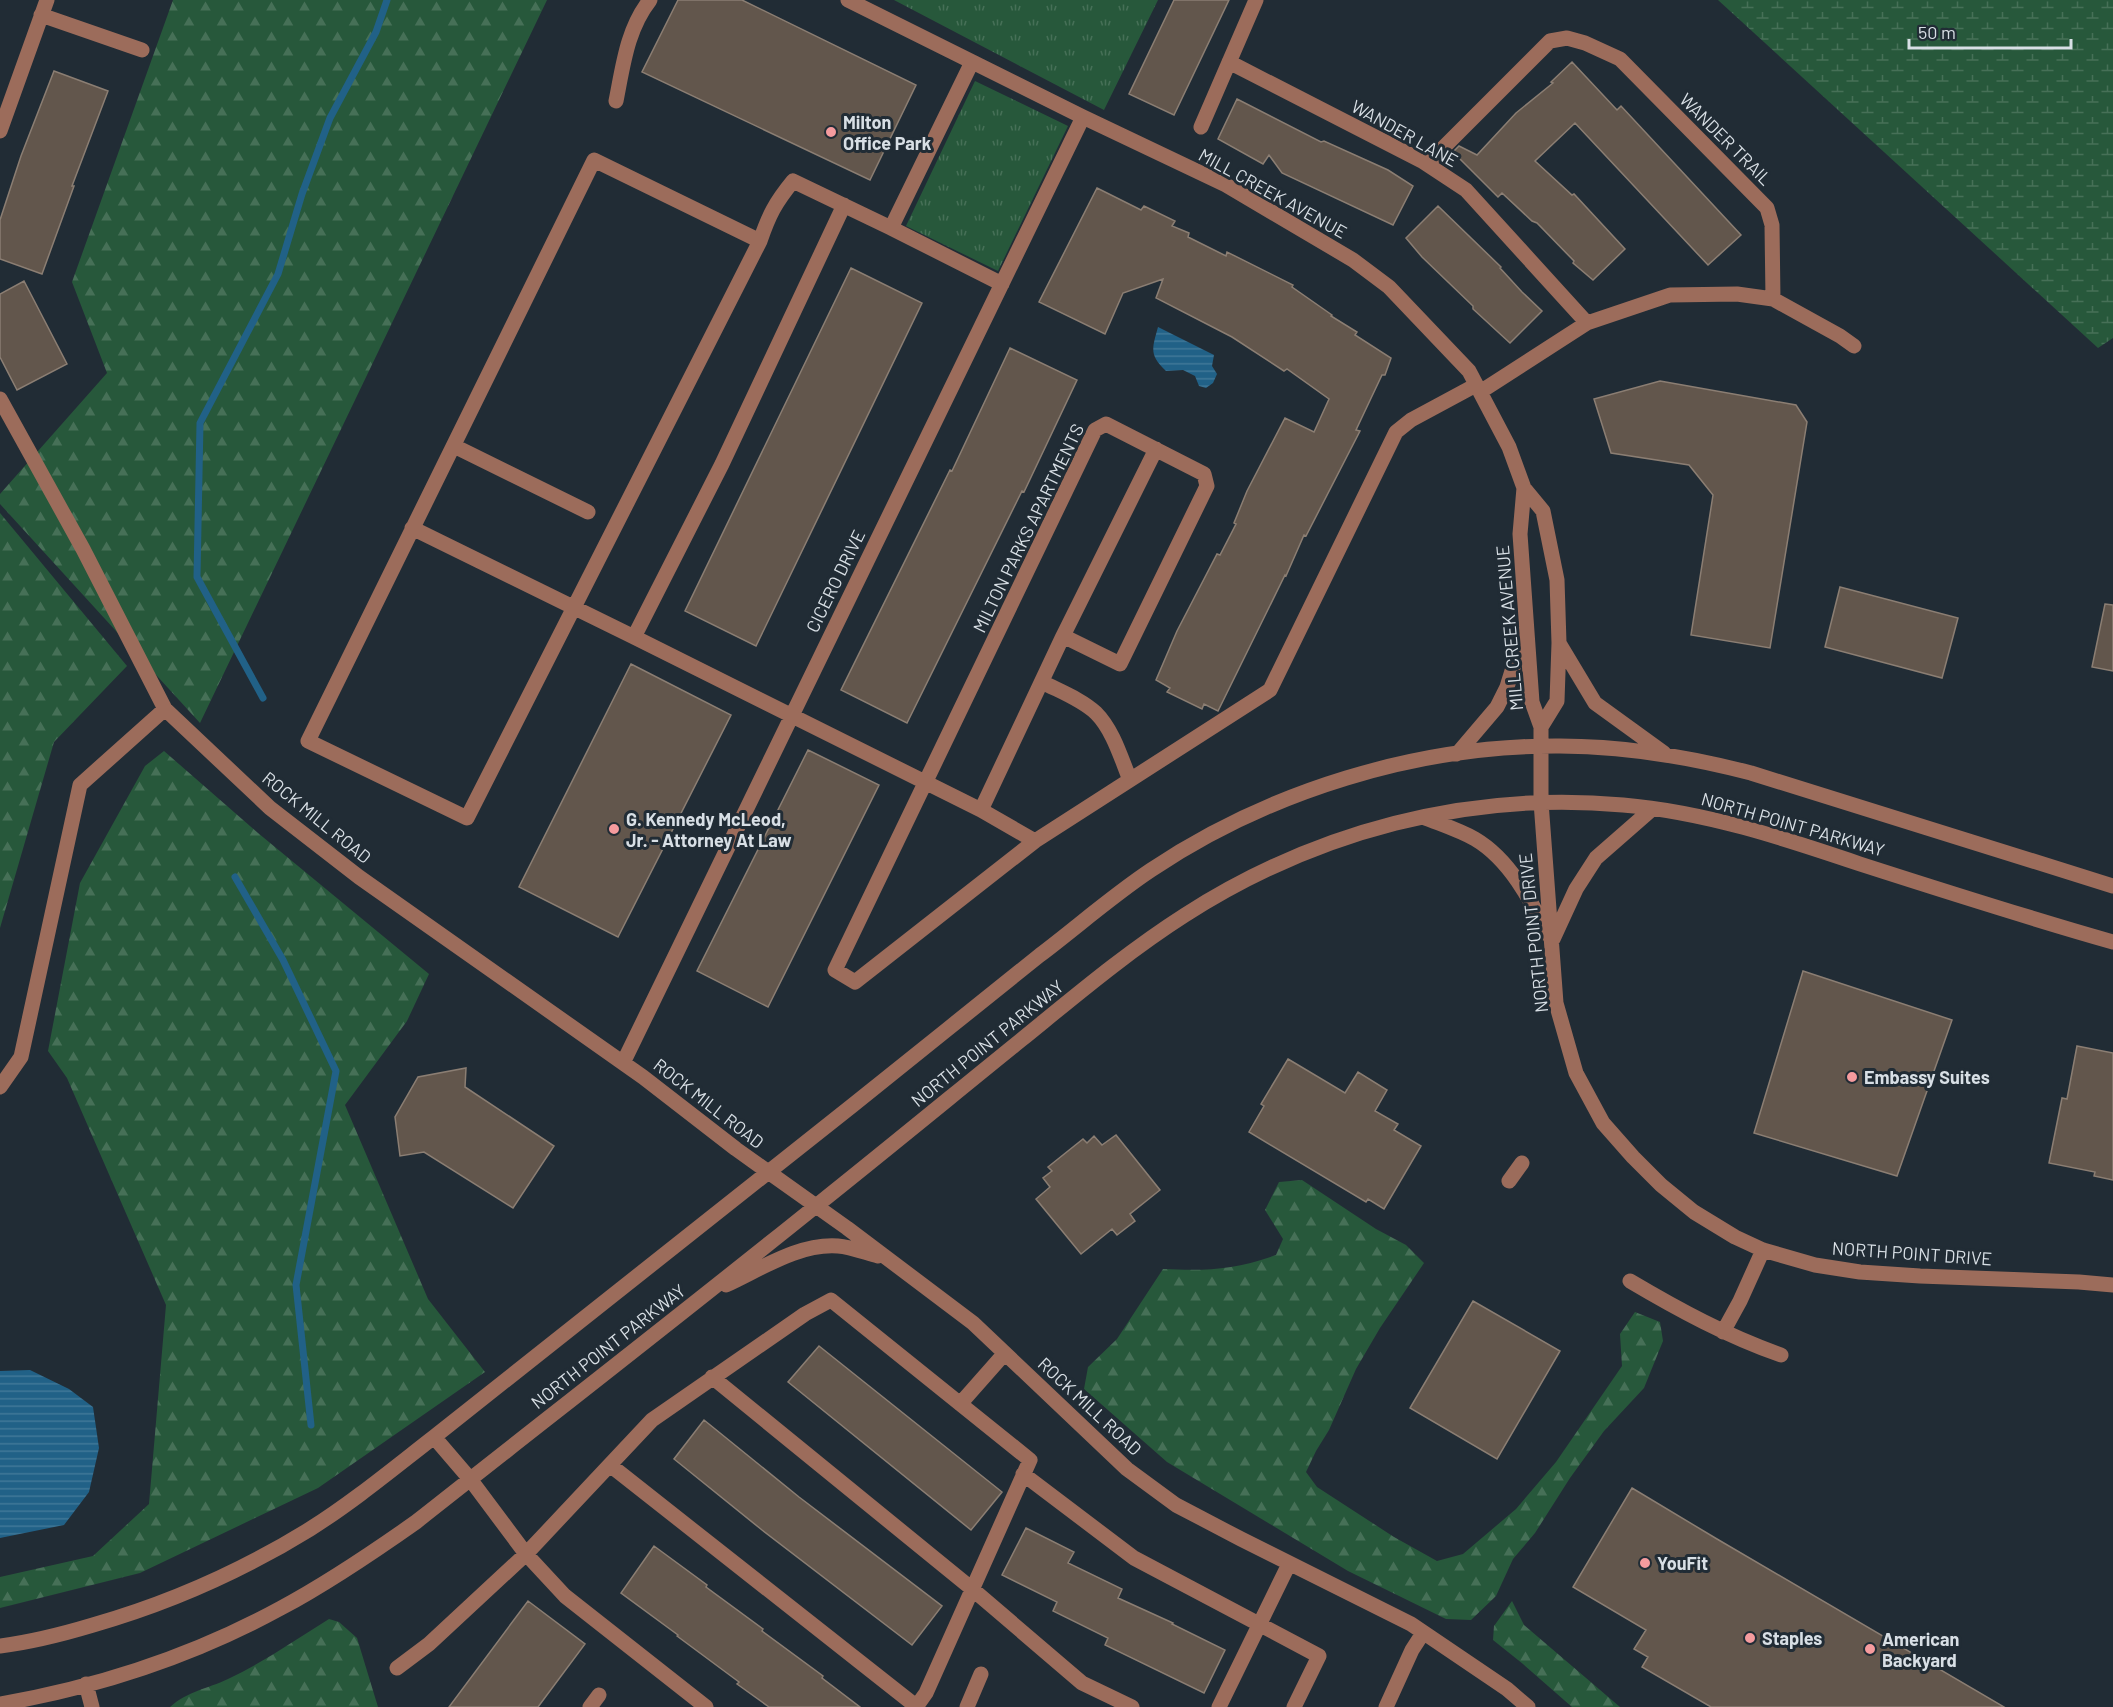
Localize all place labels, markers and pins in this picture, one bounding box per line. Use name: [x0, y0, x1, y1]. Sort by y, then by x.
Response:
place label: Milton Office Park: [843, 111, 932, 154]
marker: Milton Office Park: [824, 125, 838, 139]
place label: G. Kennedy McLeod, Jr. - Attorney At Law: [626, 808, 792, 851]
marker: G. Kennedy McLeod, Jr. - Attorney At Law: [607, 822, 621, 836]
place label: Embassy Suites: [1864, 1066, 1990, 1088]
marker: Embassy Suites: [1845, 1070, 1859, 1084]
place label: YouFit: [1657, 1552, 1708, 1574]
marker: YouFit: [1638, 1556, 1652, 1570]
place label: Staples: [1762, 1627, 1822, 1649]
place label: American Backyard: [1882, 1628, 1959, 1671]
marker: Staples: [1743, 1631, 1757, 1645]
marker: American Backyard: [1863, 1642, 1877, 1656]

